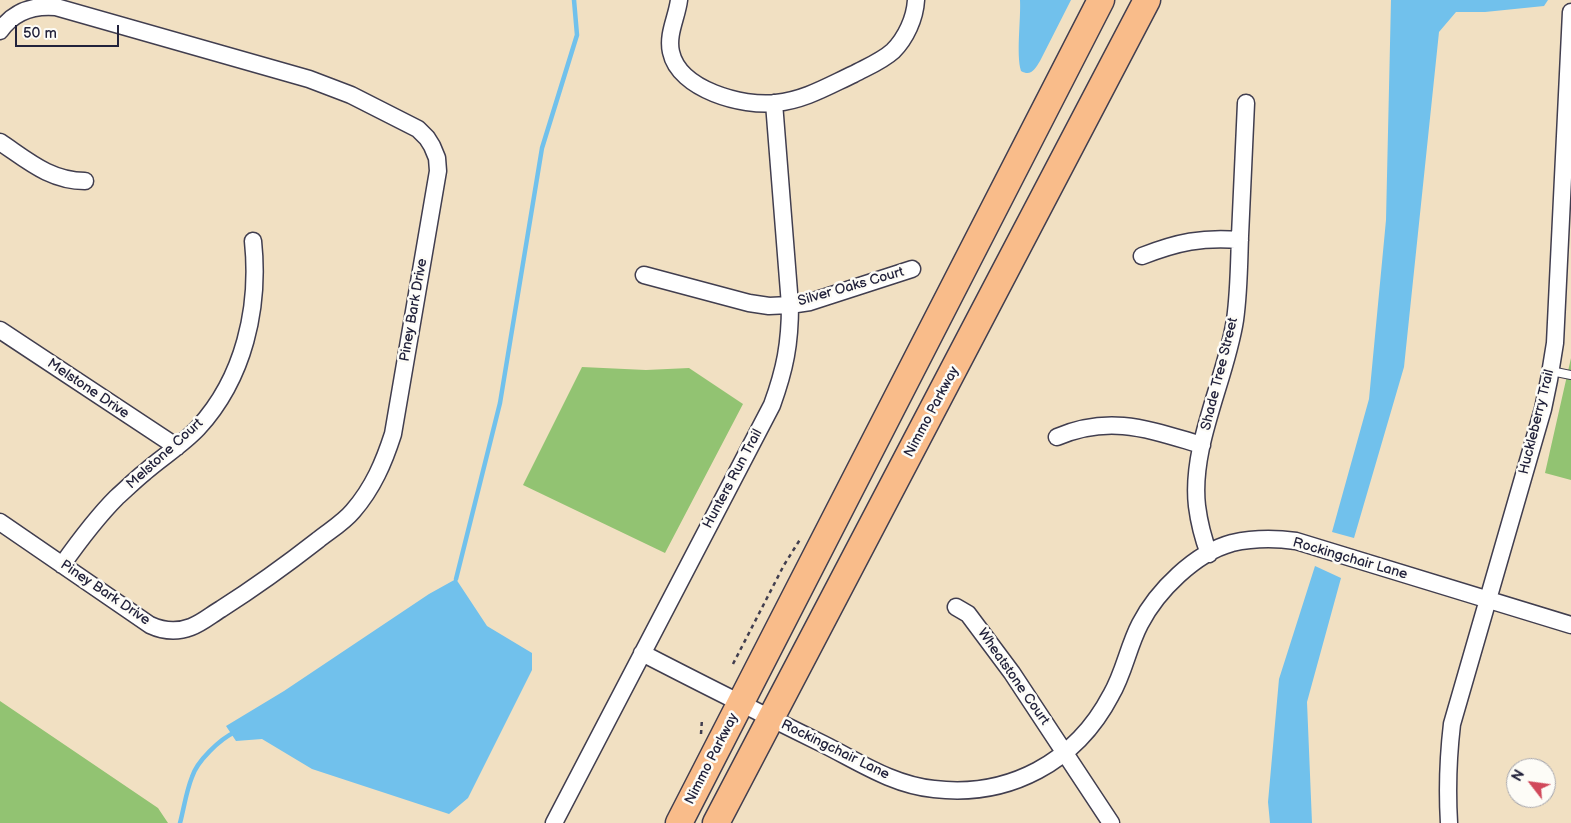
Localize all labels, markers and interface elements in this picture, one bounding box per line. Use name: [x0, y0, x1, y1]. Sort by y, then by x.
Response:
scale bar: [18, 15, 121, 47]
text: 50 m: [23, 24, 57, 43]
street label: Piney Bark Drive: [397, 257, 431, 363]
street label: Silver Oaks Court: [796, 264, 906, 310]
street label: Shade Tree Street: [1198, 316, 1242, 432]
street label: Melstone Drive: [44, 355, 132, 423]
street label: Nimmo Parkway: [901, 364, 963, 460]
street label: Huckleberry Trail: [1516, 368, 1558, 476]
street label: Melstone Court: [123, 415, 207, 493]
street label: Hunters Run Trail: [700, 426, 766, 532]
street label: Rockingchair Lane: [1291, 535, 1409, 583]
street label: Piney Bark Drive: [57, 557, 153, 629]
street label: Wheatstone Court: [973, 625, 1053, 729]
street label: Nimmo Parkway: [682, 710, 742, 808]
street label: Rockingchair Lane: [778, 716, 892, 784]
north arrow: [1506, 758, 1556, 808]
text: N: [1508, 767, 1528, 785]

